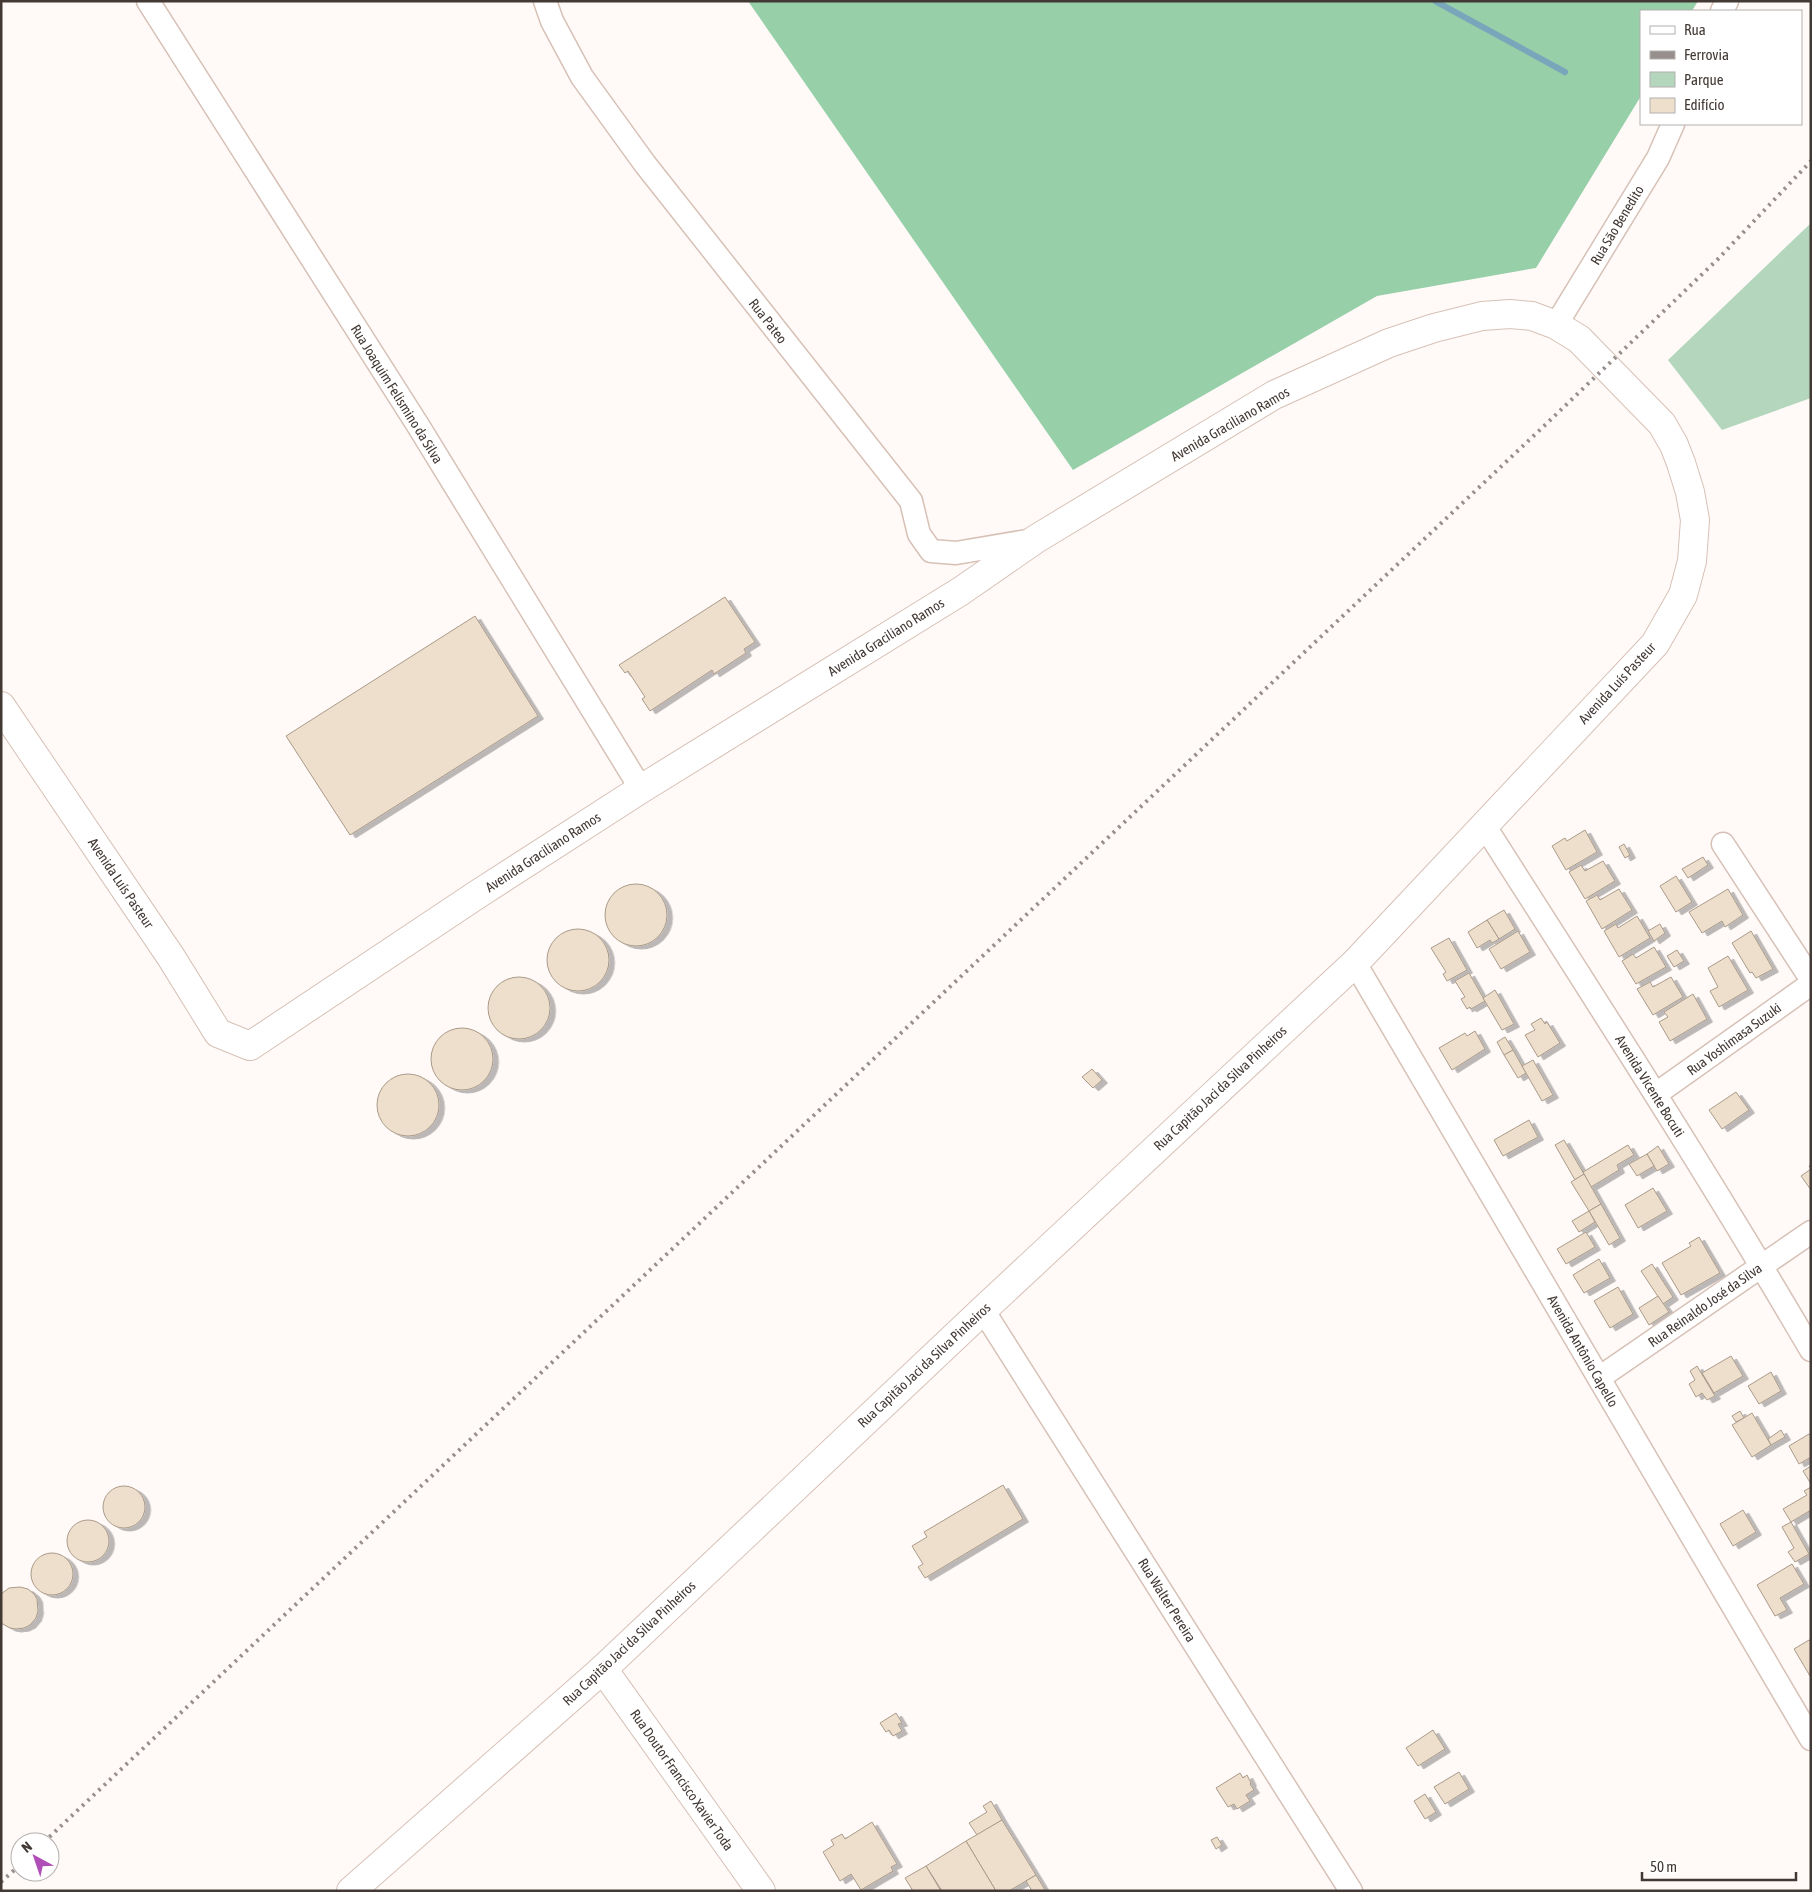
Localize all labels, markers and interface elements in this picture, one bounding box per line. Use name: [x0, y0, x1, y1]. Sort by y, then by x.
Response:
legend: [1640, 10, 1802, 125]
text: Rua: [1684, 21, 1706, 38]
text: Ferrovia: [1684, 46, 1729, 63]
text: Parque: [1684, 71, 1724, 88]
text: Edifício: [1684, 96, 1725, 113]
street label: Rua São Benedito: [1587, 183, 1647, 267]
street label: Rua Pateo: [746, 296, 790, 346]
street label: Rua Joaquim Felismino da Silva: [348, 322, 446, 466]
street label: Avenida Graciliano Ramos: [1168, 384, 1292, 464]
street label: Avenida Graciliano Ramos: [825, 595, 947, 679]
street label: Avenida Luís Pasteur: [1575, 638, 1659, 727]
street label: Avenida Graciliano Ramos: [482, 809, 604, 895]
street label: Avenida Luís Pasteur: [85, 835, 158, 932]
street label: Rua Yoshimasa Suzuki: [1684, 999, 1784, 1079]
street label: Rua Capitão Jaci da Silva Pinheiros: [1150, 1022, 1290, 1154]
street label: Avenida Vicente Bocuti: [1612, 1032, 1688, 1140]
street label: Rua Reinaldo José da Silva: [1645, 1260, 1765, 1350]
street label: Avenida Antônio Capello: [1545, 1292, 1621, 1410]
street label: Rua Capitão Jaci da Silva Pinheiros: [854, 1299, 994, 1431]
street label: Rua Walter Pereira: [1135, 1555, 1199, 1645]
street label: Rua Capitão Jaci da Silva Pinheiros: [559, 1577, 699, 1709]
street label: Rua Doutor Francisco Xavier Toda: [627, 1706, 737, 1854]
north arrow: [10, 1832, 60, 1882]
text: N: [18, 1838, 35, 1856]
scale bar: [1642, 1850, 1796, 1882]
text: 50 m: [1650, 1858, 1677, 1875]

